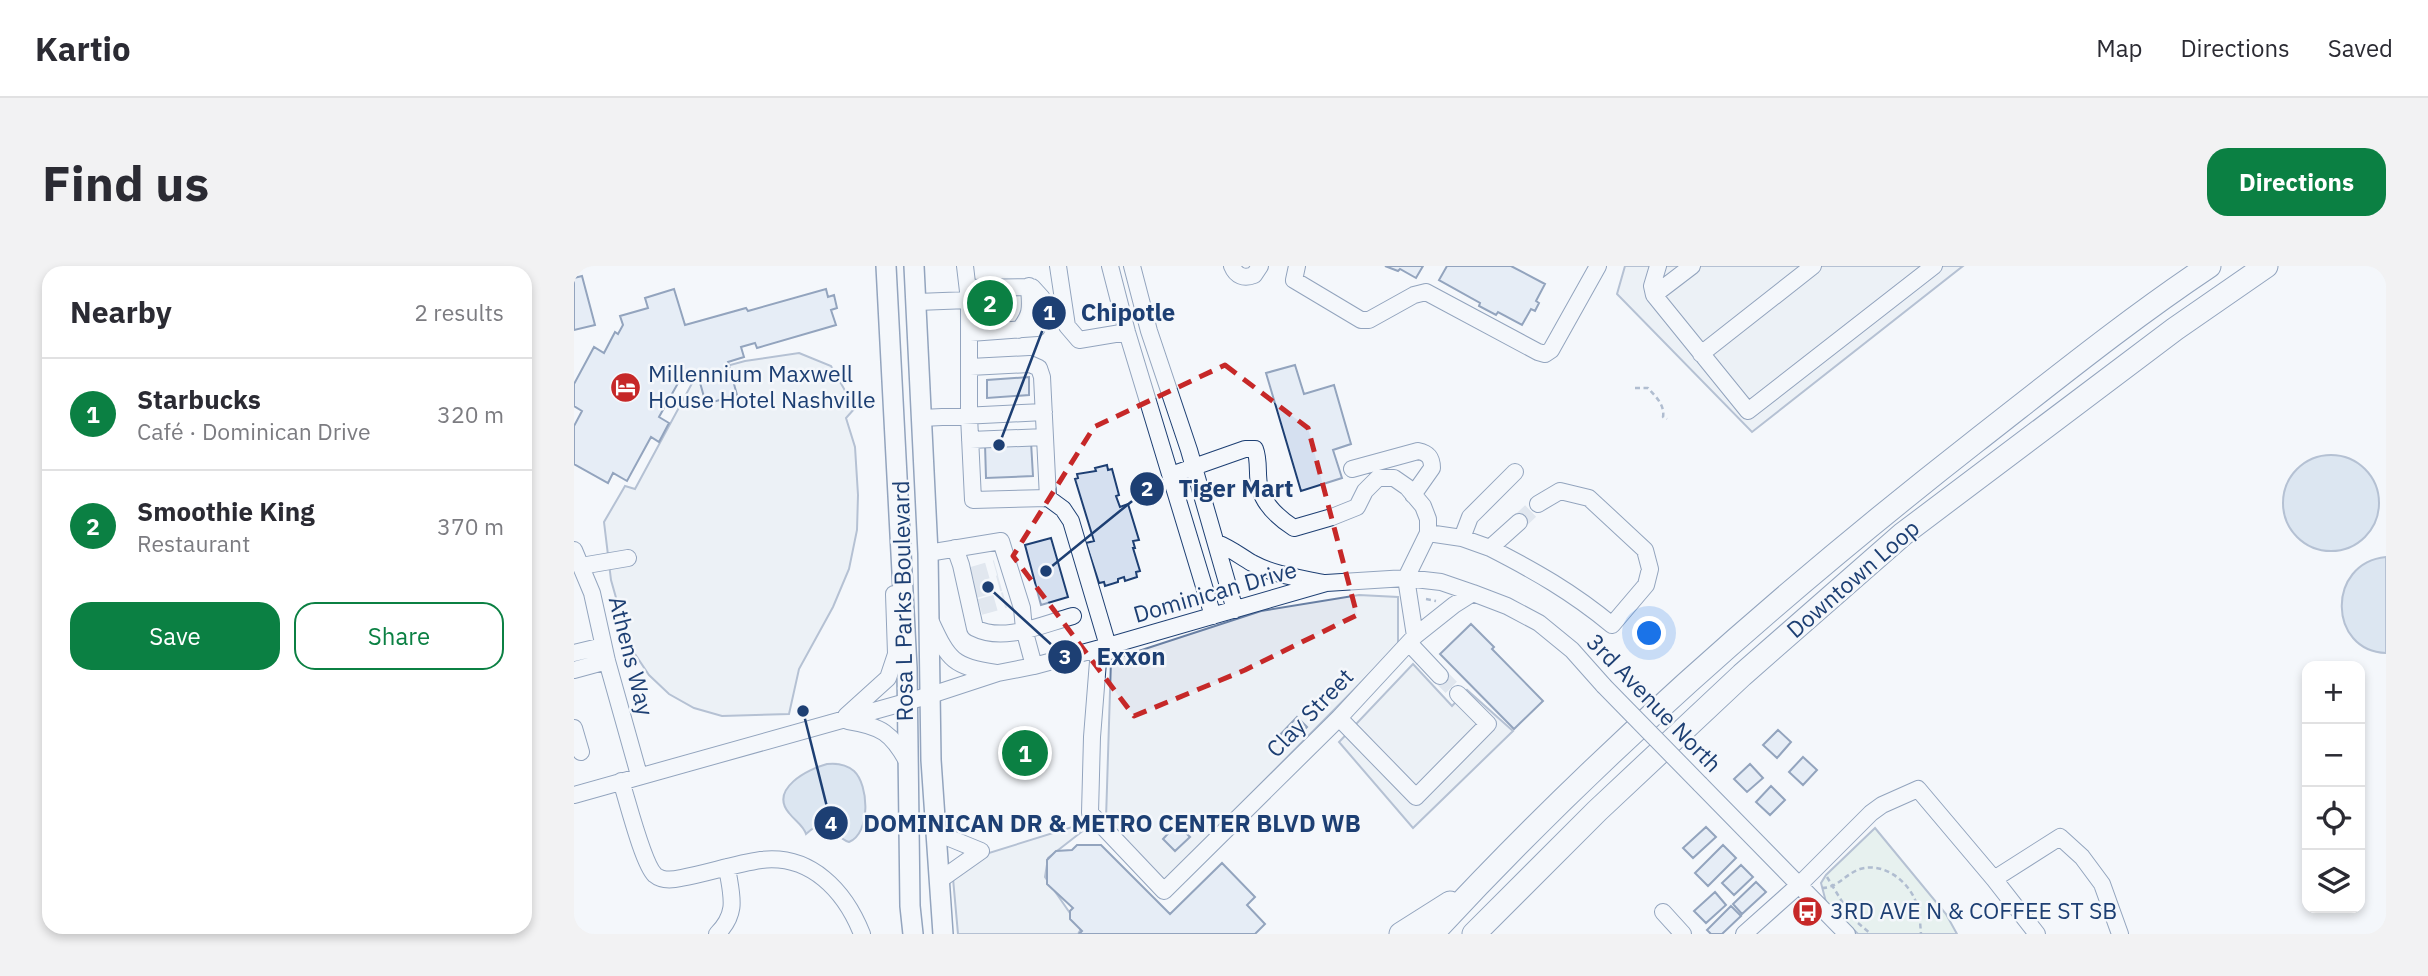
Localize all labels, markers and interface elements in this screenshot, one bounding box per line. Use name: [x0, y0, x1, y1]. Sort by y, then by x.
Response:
text: Kartio: [35, 27, 131, 70]
text: Map: [2096, 32, 2142, 64]
text: Directions: [2180, 32, 2290, 64]
text: Saved: [2328, 32, 2393, 64]
button: Directions: [2207, 148, 2386, 216]
text: Find us: [42, 151, 209, 214]
pin: 2: [967, 277, 1013, 329]
callout: Chipotle: [1032, 290, 1189, 335]
text: Nearby: [70, 292, 172, 331]
text: Chipotle: [1081, 296, 1175, 328]
text: 2 results: [414, 297, 504, 327]
text: 1: [1043, 298, 1056, 326]
place label: Millennium Maxwell House Hotel Nashville: [648, 358, 876, 414]
hotel icon: Millennium Maxwell House Hotel Nashville: [608, 370, 642, 404]
text: Starbucks: [137, 382, 261, 416]
text: 1: [86, 399, 100, 429]
text: 320 m: [437, 399, 504, 429]
text: Café · Dominican Drive: [137, 416, 371, 446]
callout: Tiger Mart: [1129, 467, 1307, 512]
text: Tiger Mart: [1178, 472, 1294, 504]
text: 2: [1141, 474, 1153, 502]
street label: Rosa L Parks Boulevard: [885, 480, 919, 722]
text: Smoothie King: [137, 494, 315, 528]
text: 2: [86, 511, 100, 541]
text: 370 m: [437, 511, 504, 541]
street label: Downtown Loop: [1780, 512, 1925, 644]
text: Restaurant: [137, 528, 250, 558]
street label: Dominican Drive: [1130, 553, 1300, 629]
street label: Athens Way: [603, 593, 661, 719]
button: Save: [70, 602, 280, 670]
button: Share: [294, 602, 504, 670]
your location: [1632, 616, 1666, 650]
street label: 3rd Avenue North: [1581, 626, 1729, 778]
callout: Exxon: [1048, 634, 1179, 679]
text: Exxon: [1097, 640, 1165, 672]
text: 3: [1059, 642, 1071, 670]
street label: Clay Street: [1259, 661, 1359, 763]
map controls: [2302, 661, 2365, 913]
button: +: [2302, 661, 2365, 724]
button: −: [2302, 724, 2365, 787]
pin: 1: [1002, 727, 1048, 779]
button: locate: [2302, 787, 2365, 850]
callout: DOMINICAN DR & METRO CENTER BLVD WB: [814, 801, 1374, 846]
text: DOMINICAN DR & METRO CENTER BLVD WB: [863, 807, 1361, 839]
text: 4: [825, 809, 837, 837]
button: layers: [2302, 850, 2365, 913]
bus stop icon: 3RD AVE N & COFFEE ST SB: [1790, 894, 1824, 928]
place label: 3RD AVE N & COFFEE ST SB: [1830, 895, 2117, 925]

